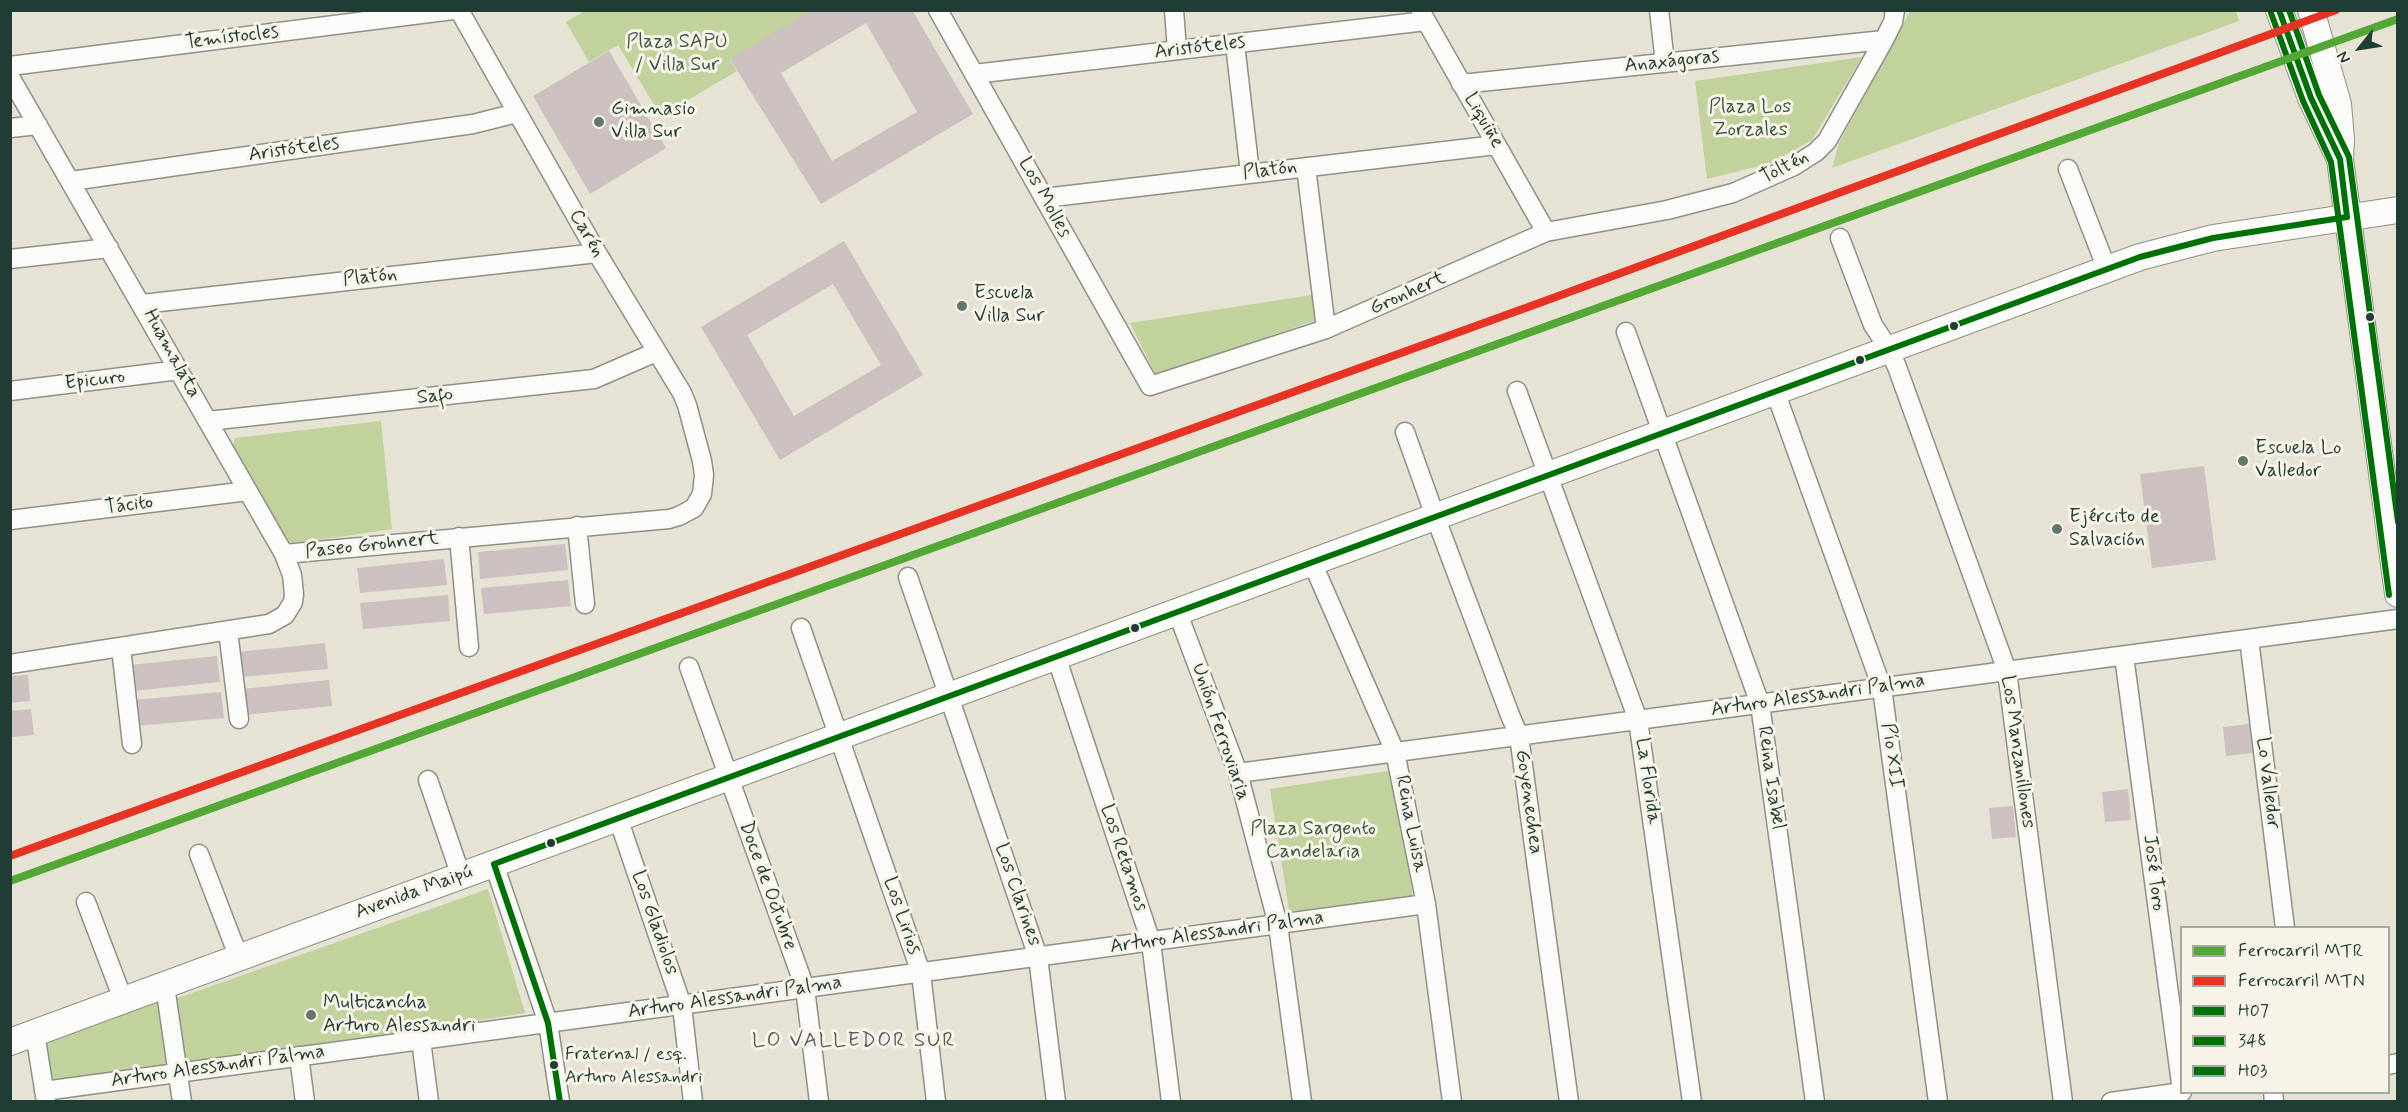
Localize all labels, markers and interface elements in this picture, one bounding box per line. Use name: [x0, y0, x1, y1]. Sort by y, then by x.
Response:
north arrow: [2330, 18, 2390, 78]
street label: Temístocles: [184, 20, 280, 56]
park label: Plaza SAPU / Villa Sur: [626, 31, 728, 78]
street label: Aristóteles: [1153, 31, 1247, 65]
street label: Anaxágoras: [1623, 45, 1721, 79]
text: N: [2332, 47, 2356, 67]
street label: Liquiñe: [1458, 89, 1508, 153]
park label: Plaza Los Zorzales: [1709, 96, 1791, 143]
place label: Gimnasio Villa Sur: [611, 98, 695, 145]
marker: Gimnasio Villa Sur: [592, 115, 606, 129]
street label: Aristóteles: [247, 132, 341, 168]
street label: Toltén: [1757, 146, 1813, 190]
street label: Los Molles: [1012, 153, 1076, 243]
street label: Platón: [1242, 156, 1298, 186]
street label: Carén: [563, 206, 609, 262]
street label: Platón: [342, 263, 398, 293]
street label: Gronhert: [1366, 267, 1450, 321]
place label: Escuela Villa Sur: [974, 282, 1045, 329]
marker: Escuela Villa Sur: [955, 299, 969, 313]
street label: Huamalata: [137, 306, 205, 402]
unlabelled marker: [2364, 311, 2376, 323]
unlabelled marker: [1948, 320, 1960, 332]
unlabelled marker: [1854, 354, 1866, 366]
street label: Epicuro: [63, 365, 127, 397]
street label: Safo: [416, 383, 454, 411]
place label: Escuela Lo Valledor: [2255, 437, 2342, 484]
marker: Escuela Lo Valledor: [2236, 454, 2250, 468]
street label: Tácito: [104, 491, 154, 521]
place label: Ejército de Salvación: [2069, 506, 2159, 553]
marker: Ejército de Salvación: [2050, 522, 2064, 536]
street label: Paseo Grohnert: [304, 527, 440, 565]
unlabelled marker: [1129, 622, 1141, 634]
street label: Unión Ferroviaria: [1185, 660, 1255, 804]
street label: Arturo Alessandri Palma: [1709, 669, 1927, 723]
street label: Los Manzanillones: [1994, 674, 2040, 830]
street label: Pío XII: [1875, 722, 1907, 790]
street label: Reina Isabel: [1751, 725, 1789, 831]
street label: La Florida: [1629, 736, 1665, 826]
street label: Lo Valledor: [2249, 736, 2285, 830]
street label: Goyenechea: [1509, 748, 1547, 856]
street label: Reina Luisa: [1389, 774, 1431, 874]
street label: Los Retamos: [1094, 801, 1152, 915]
street label: Doce de Octubre: [733, 818, 801, 954]
park label: Plaza Sargento Candelaria: [1250, 818, 1376, 865]
street label: José Toro: [2136, 834, 2170, 912]
unlabelled marker: [545, 837, 557, 849]
street label: Los Clarines: [988, 840, 1046, 950]
street label: Avenida Maipú: [352, 861, 476, 925]
street label: Los Gladiolos: [625, 868, 683, 978]
street label: Los Lirios: [877, 874, 925, 958]
street label: Arturo Alessandri Palma: [1108, 906, 1326, 960]
legend: [2180, 926, 2390, 1094]
text: Ferrocarril MTR: [2238, 939, 2363, 963]
text: Ferrocarril MTN: [2238, 969, 2365, 993]
street label: Arturo Alessandri Palma: [626, 971, 844, 1025]
place label: Multicancha Arturo Alessandri: [323, 992, 476, 1039]
text: H07: [2238, 999, 2269, 1023]
marker: Multicancha Arturo Alessandri: [304, 1008, 318, 1022]
district label: LO VALLEDOR SUR: [753, 1029, 955, 1055]
text: 348: [2238, 1029, 2267, 1053]
street label: Arturo Alessandri Palma: [109, 1040, 327, 1094]
place label: Fraternal / esq. Arturo Alessandri: [565, 1044, 702, 1086]
marker: Fraternal / esq. Arturo Alessandri: [548, 1059, 560, 1071]
text: H03: [2238, 1059, 2267, 1083]

